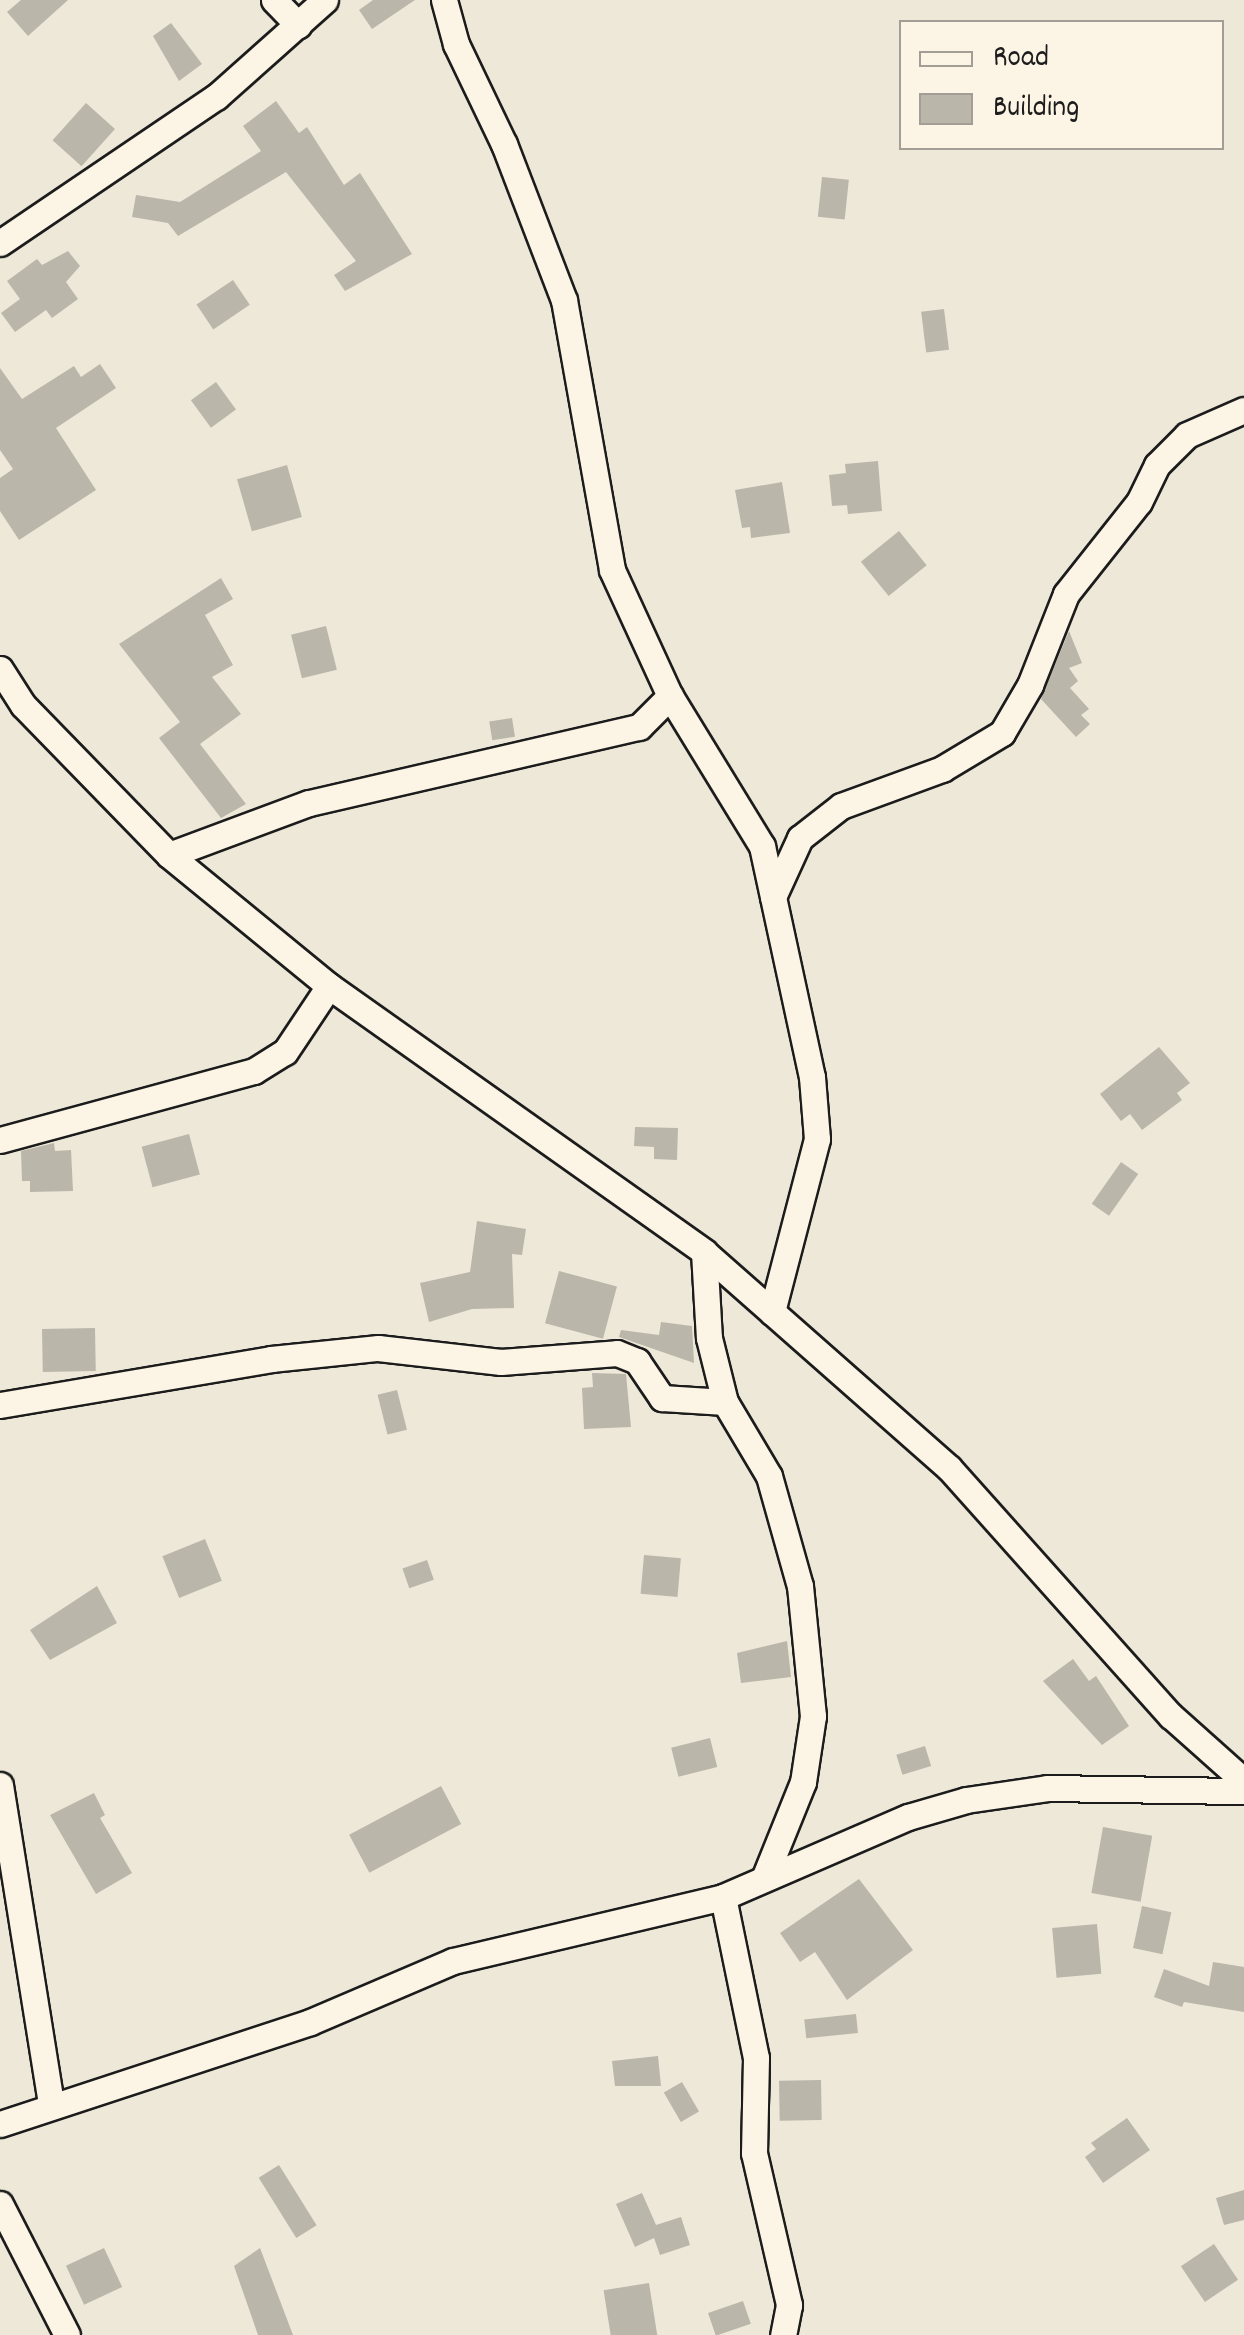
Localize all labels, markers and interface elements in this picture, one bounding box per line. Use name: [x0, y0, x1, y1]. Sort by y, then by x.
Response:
legend: [899, 20, 1224, 150]
text: Road: [993, 38, 1049, 81]
text: Building: [993, 88, 1079, 131]

